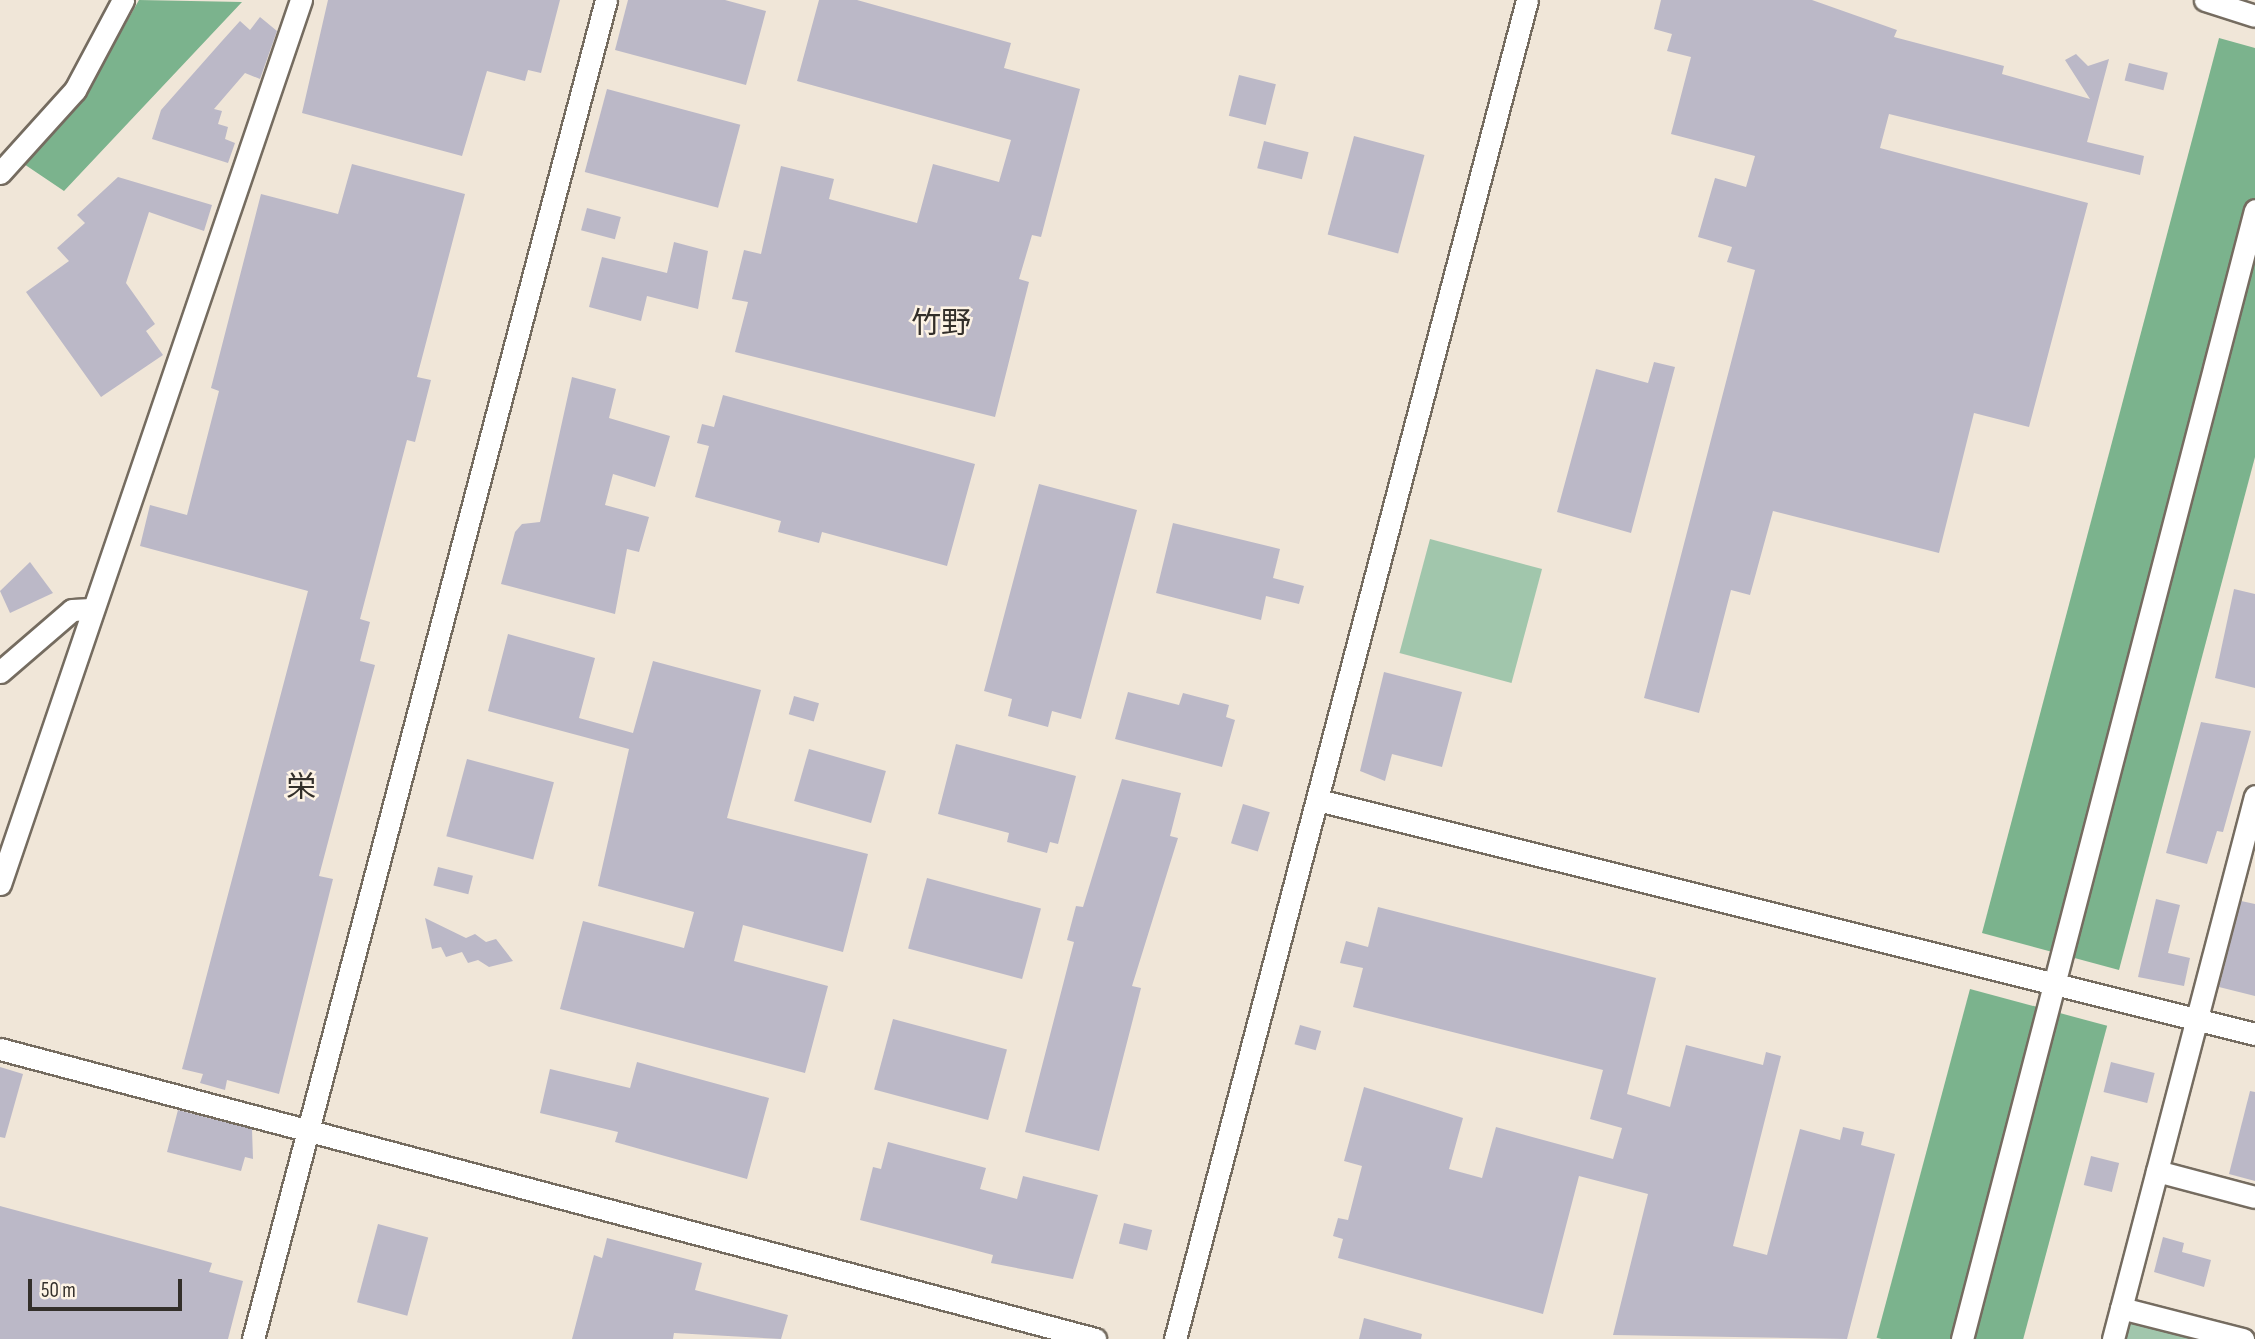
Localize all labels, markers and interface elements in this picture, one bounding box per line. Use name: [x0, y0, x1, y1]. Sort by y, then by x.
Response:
district label: 竹野: [911, 306, 971, 342]
district label: 栄: [286, 770, 316, 806]
scale bar: [32, 1266, 186, 1310]
text: 50 m: [41, 1278, 76, 1303]

